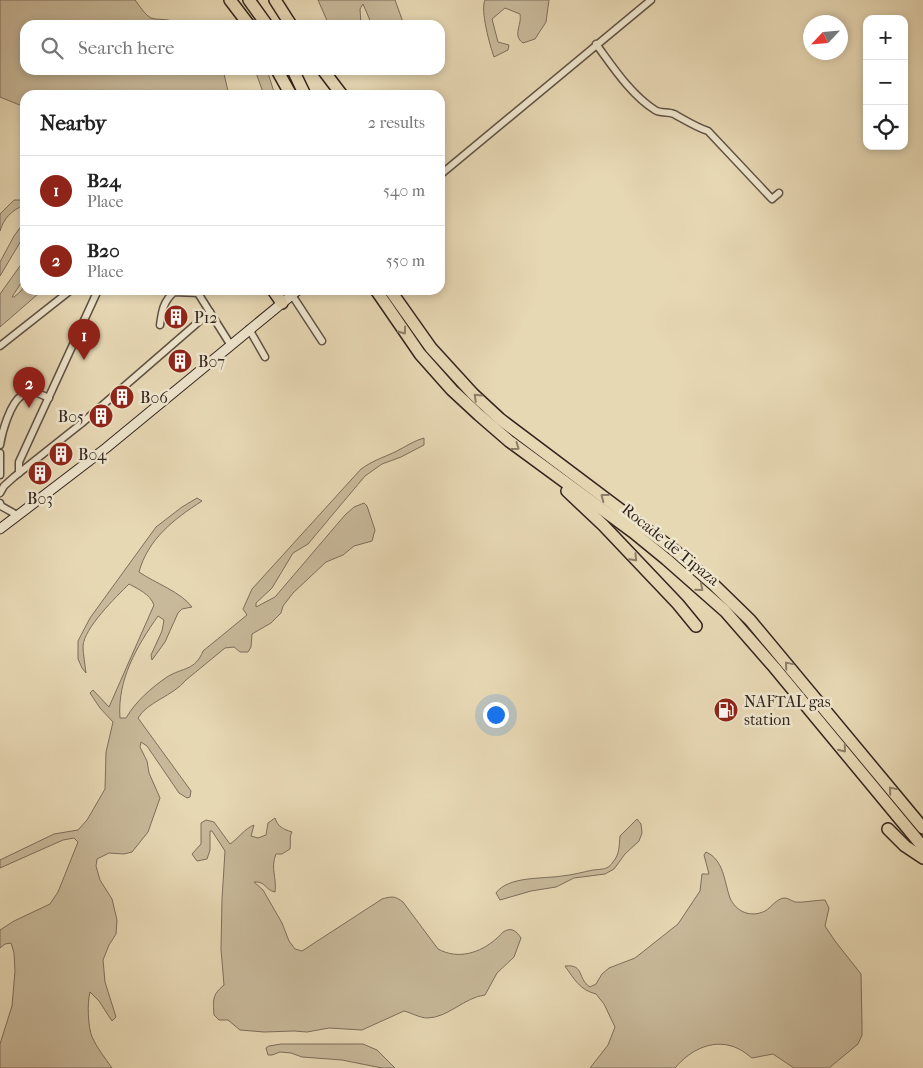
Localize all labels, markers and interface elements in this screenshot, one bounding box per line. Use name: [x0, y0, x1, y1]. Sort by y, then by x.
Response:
north arrow: [803, 15, 848, 60]
map controls: [863, 15, 908, 150]
button: +: [863, 15, 908, 60]
search box: [20, 20, 445, 75]
icon: search: [38, 34, 66, 62]
text: Search here: [78, 37, 174, 59]
button: −: [863, 60, 908, 105]
button: locate: [863, 105, 908, 150]
text: Nearby: [40, 111, 106, 135]
text: 2 results: [368, 113, 425, 132]
text: B24: [87, 170, 120, 192]
text: 1: [53, 181, 59, 200]
text: 540 m: [383, 181, 425, 200]
text: Place: [87, 192, 123, 211]
text: B20: [87, 240, 120, 262]
text: 2: [52, 251, 60, 270]
text: 550 m: [386, 251, 425, 270]
text: Place: [87, 262, 123, 281]
building icon: P12: [163, 304, 189, 330]
place label: P12: [194, 308, 218, 327]
pin: 1: [68, 319, 100, 360]
one-way arrow: [397, 325, 406, 334]
building icon: B07: [167, 348, 193, 374]
place label: B07: [198, 352, 225, 371]
pin: 2: [13, 367, 45, 408]
building icon: B06: [109, 384, 135, 410]
place label: B06: [140, 388, 168, 407]
one-way arrow: [473, 394, 482, 403]
building icon: B05: [88, 403, 114, 429]
place label: B05: [58, 407, 84, 426]
building icon: B04: [48, 441, 74, 467]
one-way arrow: [510, 441, 519, 449]
place label: B04: [78, 445, 107, 464]
building icon: B03: [27, 460, 53, 486]
place label: B03: [27, 489, 53, 508]
one-way arrow: [601, 495, 610, 503]
street label: Rocade de Tipaza: [618, 499, 724, 590]
one-way arrow: [628, 552, 637, 561]
one-way arrow: [695, 583, 704, 592]
one-way arrow: [786, 662, 794, 671]
place label: NAFTAL gas station: [744, 692, 831, 729]
fuel station icon: NAFTAL gas station: [713, 697, 739, 723]
your location: [483, 702, 509, 728]
one-way arrow: [837, 743, 845, 752]
one-way arrow: [888, 787, 897, 796]

